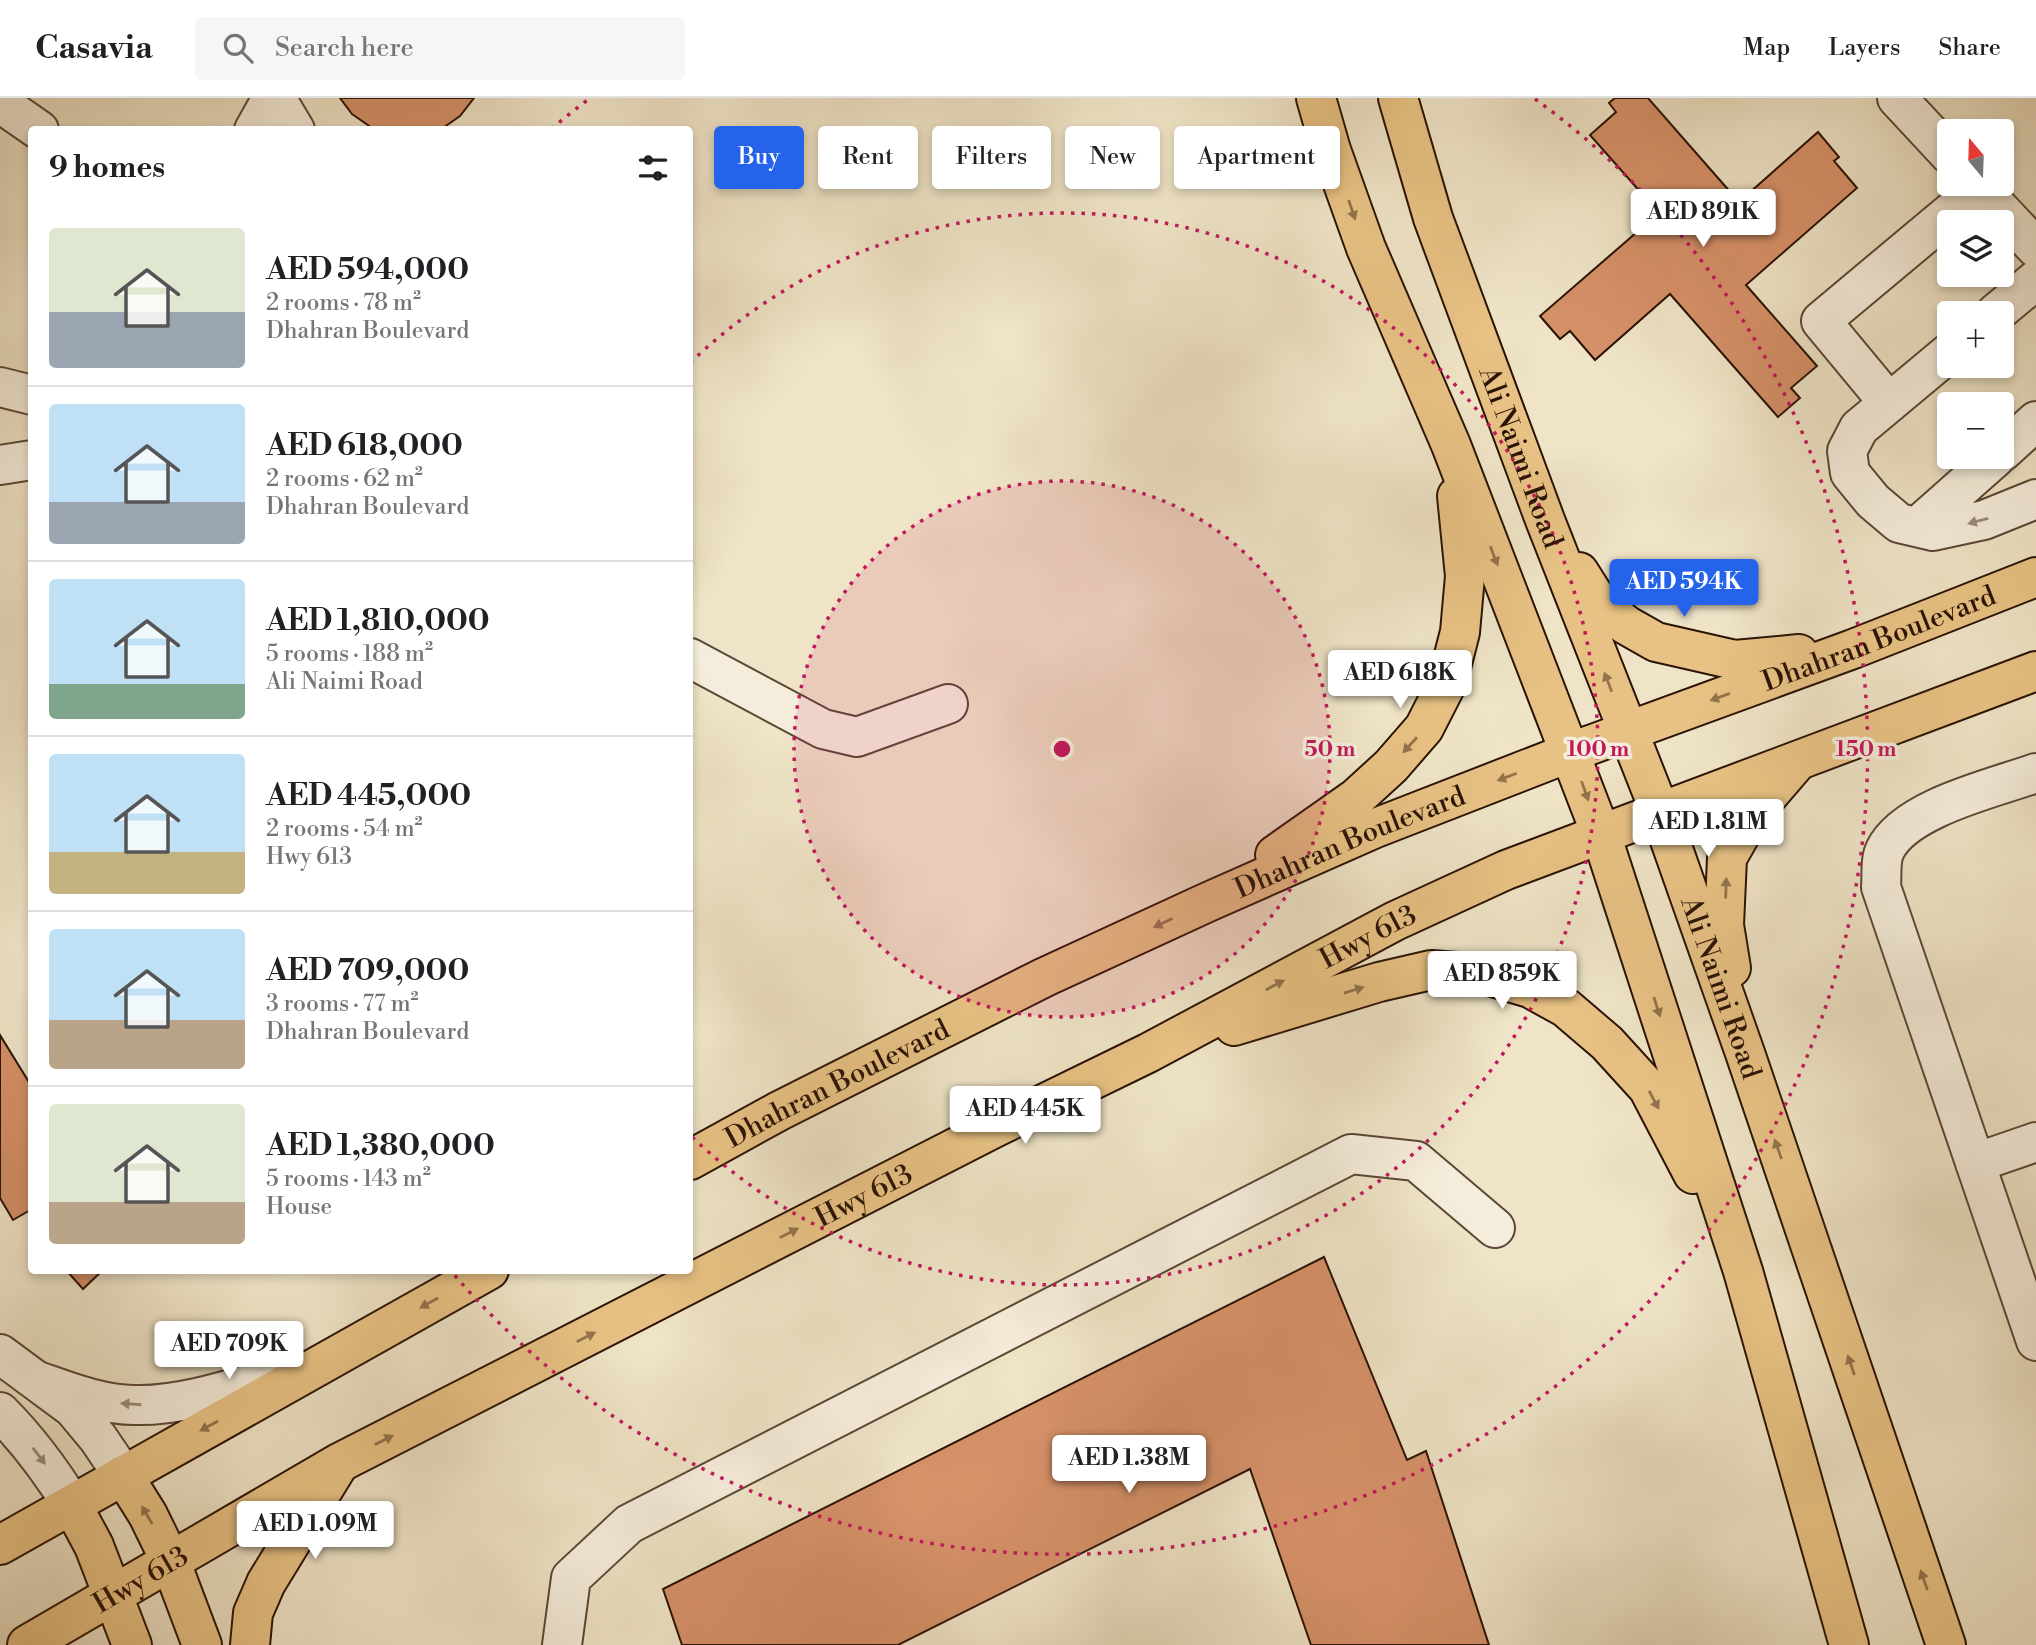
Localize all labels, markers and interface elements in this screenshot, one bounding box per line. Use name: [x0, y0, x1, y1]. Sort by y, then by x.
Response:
search box: [195, 17, 685, 80]
text: Casavia: [35, 28, 153, 69]
icon: search: [219, 29, 257, 67]
text: Search here: [275, 32, 414, 64]
text: Map: [1743, 33, 1790, 63]
text: Layers: [1828, 33, 1900, 63]
text: Share: [1938, 33, 2001, 63]
north arrow: [1937, 119, 2014, 196]
map controls: [1937, 119, 2014, 469]
chip: Buy: [714, 126, 804, 189]
chip: Rent: [818, 126, 918, 189]
chip: Filters: [932, 126, 1051, 189]
chip: New: [1065, 126, 1160, 189]
chip: Apartment: [1174, 126, 1340, 189]
text: 9 homes: [49, 149, 165, 187]
icon: filters: [634, 149, 672, 187]
pin: AED 891K: [1631, 190, 1775, 249]
text: AED 891K: [1647, 198, 1759, 226]
one-way arrow: [1347, 199, 1358, 220]
button: layers: [1937, 210, 2014, 287]
text: AED 594,000: [266, 251, 469, 289]
icon: home: [105, 256, 189, 340]
text: 2 rooms · 78 m²: [266, 289, 421, 317]
button: +: [1937, 301, 2014, 378]
text: Dhahran Boulevard: [266, 317, 469, 345]
street label: Ali Naimi Road: [1470, 361, 1570, 553]
button: −: [1937, 392, 2014, 469]
text: AED 618,000: [266, 427, 463, 465]
icon: home: [105, 432, 189, 516]
text: 2 rooms · 62 m²: [266, 465, 423, 493]
text: Dhahran Boulevard: [266, 493, 469, 521]
one-way arrow: [1967, 516, 1989, 527]
one-way arrow: [1489, 545, 1500, 566]
pin: AED 594K: [1612, 560, 1756, 619]
text: AED 594K: [1625, 568, 1743, 596]
street label: Dhahran Boulevard: [1758, 579, 2001, 700]
text: AED 1,810,000: [266, 602, 490, 640]
icon: home: [105, 607, 189, 691]
text: 5 rooms · 188 m²: [266, 640, 433, 668]
pin: AED 618K: [1328, 650, 1472, 710]
text: AED 618K: [1344, 659, 1456, 687]
text: Ali Naimi Road: [266, 668, 423, 696]
one-way arrow: [1603, 672, 1614, 693]
one-way arrow: [1710, 692, 1731, 703]
one-way arrow: [1402, 736, 1418, 753]
centre of rings: [1050, 737, 1074, 761]
text: 50 m: [1305, 737, 1355, 763]
text: 100 m: [1567, 737, 1629, 763]
text: 150 m: [1836, 737, 1896, 763]
one-way arrow: [1497, 771, 1518, 782]
text: AED 445,000: [266, 777, 471, 815]
street label: Dhahran Boulevard: [1229, 779, 1471, 907]
one-way arrow: [1580, 780, 1591, 801]
icon: home: [105, 782, 189, 866]
pin: AED 1.81M: [1628, 800, 1788, 859]
text: AED 1.81M: [1649, 808, 1767, 836]
text: 2 rooms · 54 m²: [266, 815, 423, 843]
text: Hwy 613: [266, 843, 352, 871]
one-way arrow: [1720, 877, 1731, 899]
street label: Ali Naimi Road: [1672, 891, 1769, 1084]
street label: Hwy 613: [1314, 898, 1422, 977]
one-way arrow: [1152, 918, 1173, 929]
pin: AED 859K: [1430, 951, 1574, 1011]
text: AED 709,000: [266, 952, 469, 990]
icon: home: [105, 957, 189, 1041]
text: AED 859K: [1444, 960, 1560, 988]
one-way arrow: [1265, 979, 1285, 991]
one-way arrow: [1344, 984, 1365, 994]
text: 3 rooms · 77 m²: [266, 990, 419, 1018]
one-way arrow: [1653, 996, 1663, 1017]
street label: Dhahran Boulevard: [719, 1012, 956, 1156]
text: Dhahran Boulevard: [266, 1018, 469, 1046]
pin: AED 445K: [953, 1086, 1097, 1146]
one-way arrow: [1648, 1090, 1660, 1110]
text: AED 445K: [966, 1095, 1084, 1123]
text: AED 1,380,000: [266, 1127, 495, 1165]
icon: home: [105, 1132, 189, 1216]
one-way arrow: [1772, 1139, 1783, 1160]
street label: Hwy 613: [809, 1157, 919, 1236]
text: 5 rooms · 143 m²: [266, 1165, 431, 1193]
text: House: [266, 1193, 332, 1221]
one-way arrow: [779, 1228, 799, 1239]
one-way arrow: [419, 1298, 439, 1309]
pin: AED 709K: [157, 1322, 301, 1381]
text: AED 709K: [170, 1330, 288, 1358]
one-way arrow: [576, 1331, 596, 1342]
one-way arrow: [1845, 1354, 1856, 1375]
one-way arrow: [120, 1398, 142, 1409]
one-way arrow: [199, 1420, 219, 1432]
one-way arrow: [374, 1435, 394, 1446]
pin: AED 1.38M: [1049, 1436, 1209, 1495]
text: AED 1.38M: [1068, 1444, 1190, 1472]
one-way arrow: [32, 1446, 47, 1464]
pin: AED 1.09M: [235, 1502, 395, 1561]
one-way arrow: [141, 1505, 153, 1524]
text: AED 1.09M: [253, 1510, 377, 1538]
street label: Hwy 613: [87, 1539, 195, 1622]
one-way arrow: [1918, 1570, 1929, 1591]

